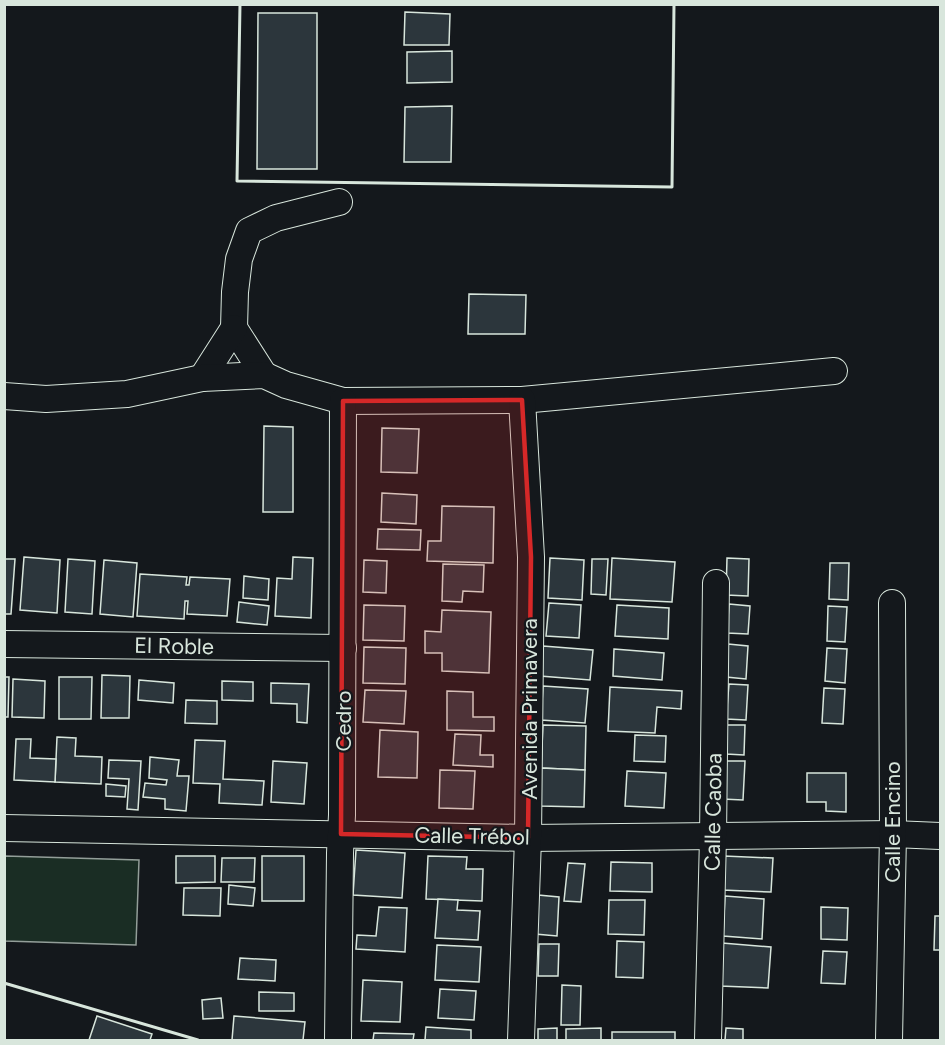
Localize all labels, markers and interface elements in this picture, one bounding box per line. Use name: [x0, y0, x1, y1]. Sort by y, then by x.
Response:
street label: Avenida Primavera: [516, 618, 543, 800]
street label: El Roble: [134, 632, 214, 660]
street label: Cedro: [330, 691, 357, 751]
street label: Calle Caoba: [698, 753, 728, 871]
street label: Calle Encino: [879, 761, 906, 883]
street label: Calle Trébol: [414, 821, 530, 851]

